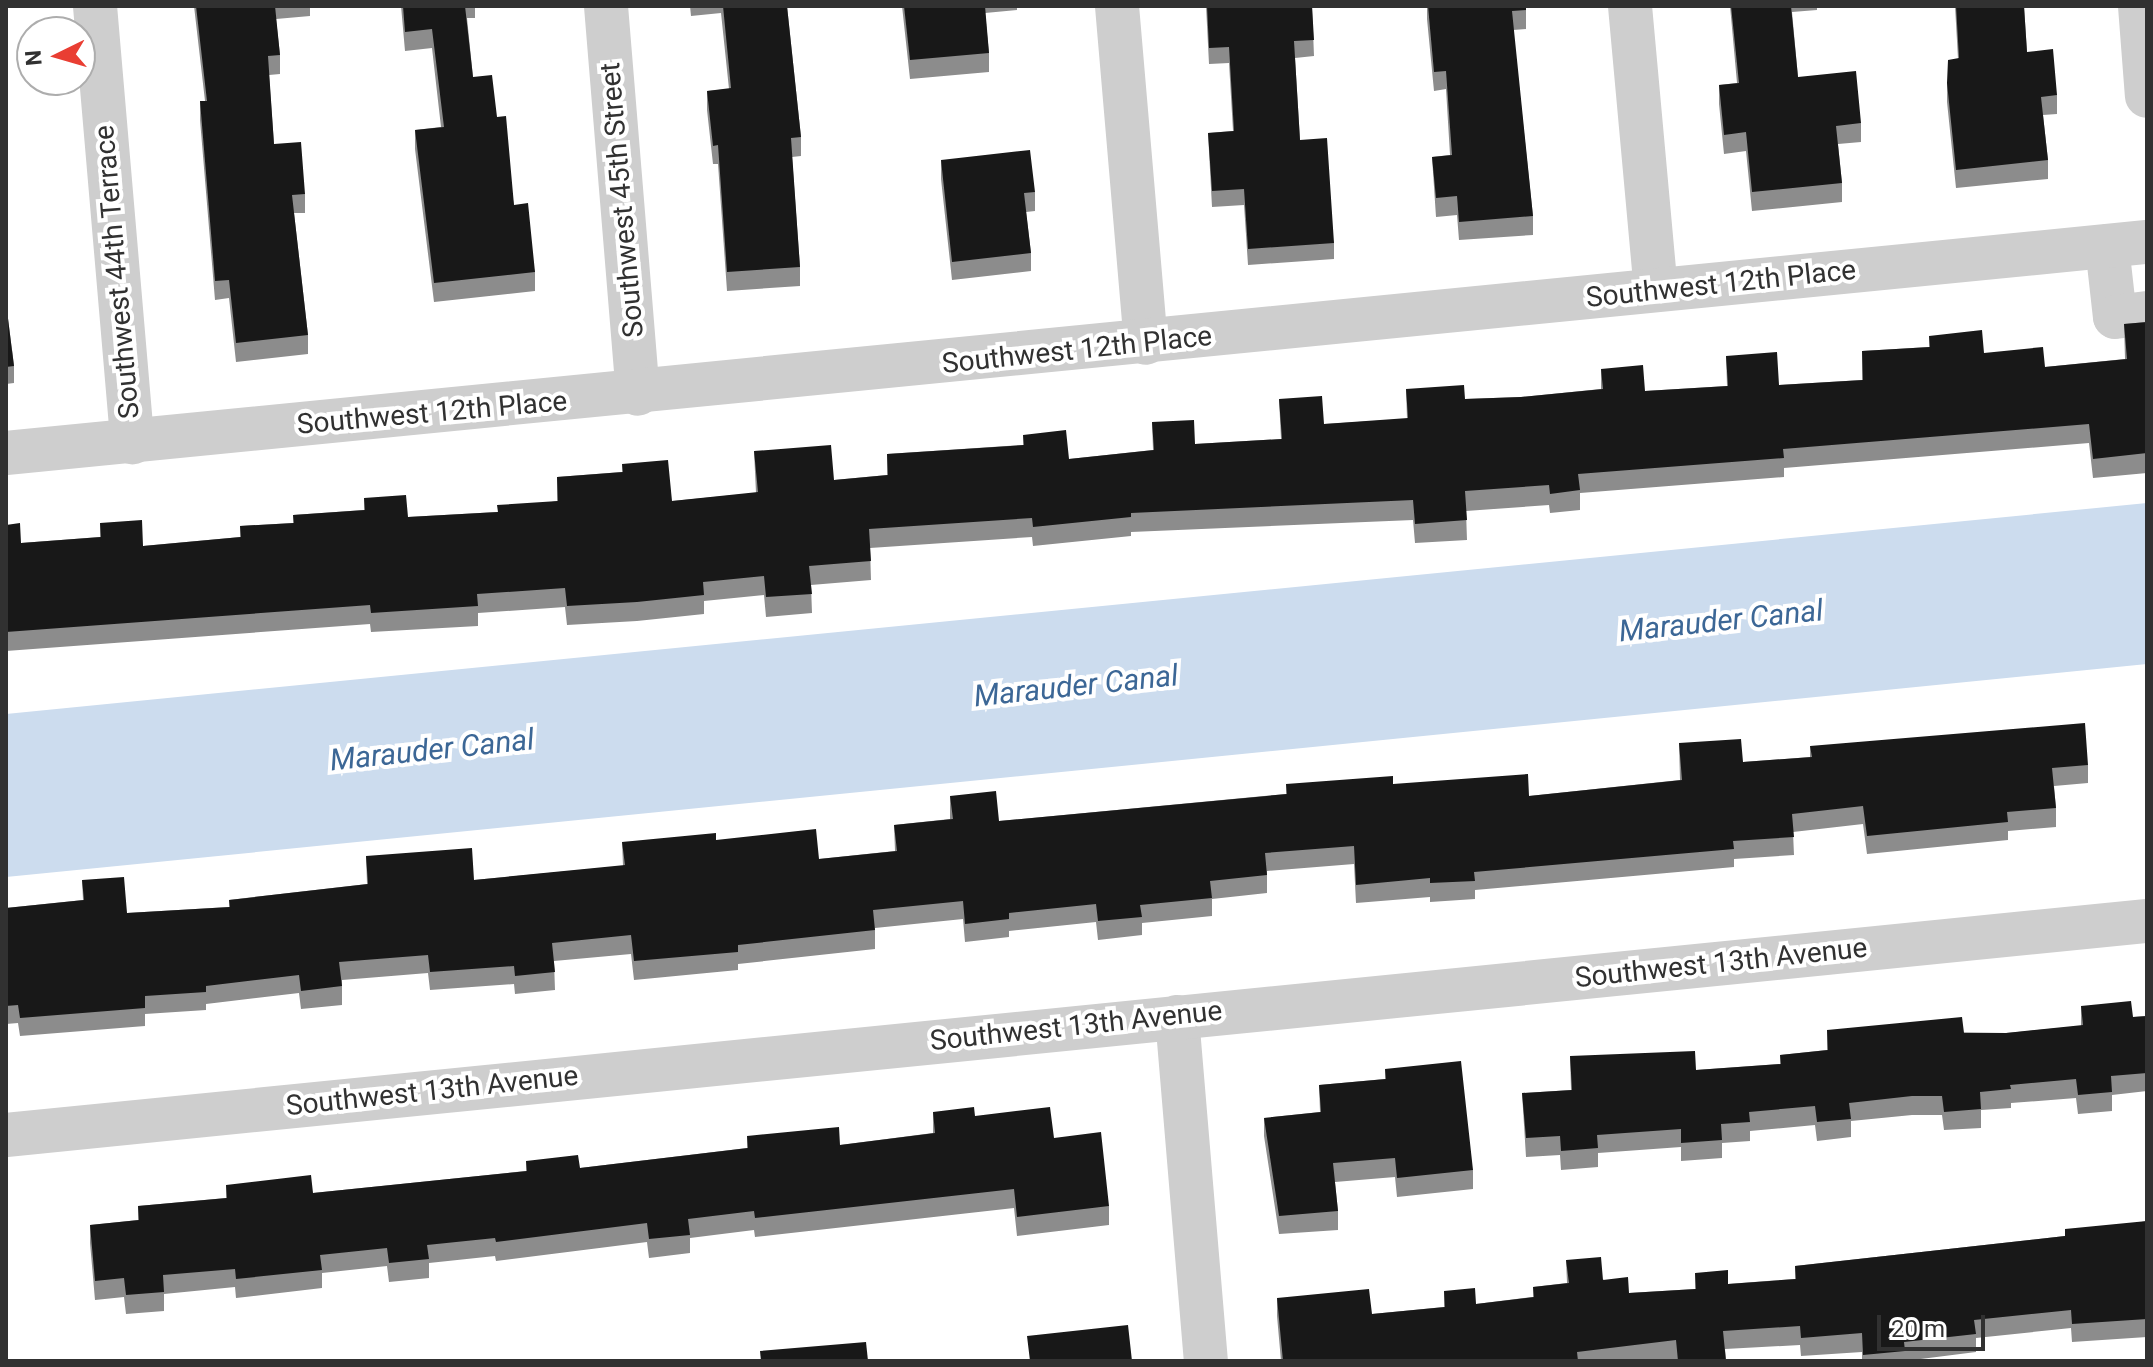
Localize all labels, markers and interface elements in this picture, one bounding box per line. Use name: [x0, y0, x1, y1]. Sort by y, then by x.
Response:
north arrow: [16, 16, 96, 96]
text: N: [20, 49, 47, 67]
street label: Southwest 45th Street: [593, 61, 651, 339]
street label: Southwest 44th Terrace: [87, 123, 147, 421]
street label: Southwest 12th Place: [1584, 253, 1858, 315]
street label: Southwest 12th Place: [940, 319, 1214, 381]
street label: Southwest 12th Place: [295, 384, 569, 442]
water label: Marauder Canal: [1617, 592, 1825, 650]
water label: Marauder Canal: [972, 657, 1180, 715]
water label: Marauder Canal: [328, 721, 536, 779]
street label: Southwest 13th Avenue: [1573, 931, 1869, 995]
street label: Southwest 13th Avenue: [928, 994, 1224, 1058]
street label: Southwest 13th Avenue: [284, 1059, 580, 1123]
scale bar: [1881, 1299, 1989, 1349]
text: 20 m: [1891, 1315, 1945, 1343]

